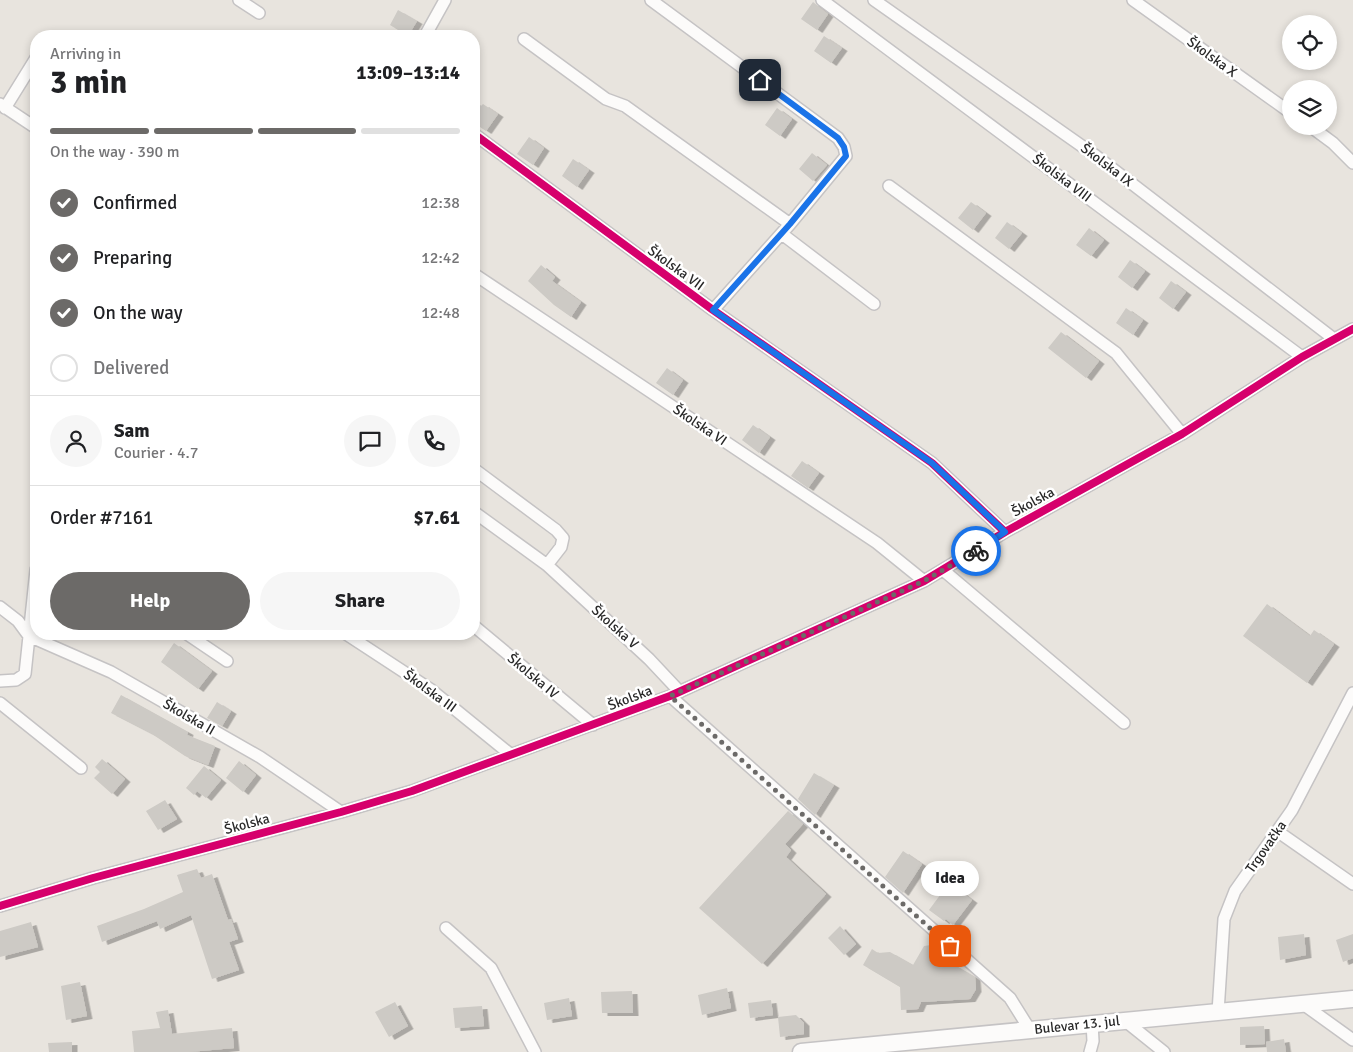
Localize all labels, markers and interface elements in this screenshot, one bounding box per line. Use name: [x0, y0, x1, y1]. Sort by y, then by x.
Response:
map controls: [1282, 15, 1337, 135]
button: locate: [1282, 15, 1337, 70]
street label: Školska X: [1184, 33, 1240, 81]
text: Arriving in: [50, 44, 121, 64]
pin: [739, 59, 781, 101]
text: 13:09–13:14: [356, 61, 460, 85]
text: 3 min: [50, 63, 127, 102]
icon: home: [746, 66, 774, 94]
button: layers: [1282, 80, 1337, 135]
street label: Školska IX: [1077, 140, 1137, 190]
text: On the way · 390 m: [50, 142, 180, 162]
street label: Školska VIII: [1029, 150, 1095, 206]
icon: check: [50, 189, 78, 217]
text: Confirmed: [93, 191, 177, 215]
text: 12:38: [421, 193, 460, 213]
street label: Školska VII: [645, 242, 707, 294]
icon: check: [50, 244, 78, 272]
text: Preparing: [93, 246, 172, 270]
text: 12:42: [421, 248, 460, 268]
icon: check: [50, 299, 78, 327]
text: On the way: [93, 301, 183, 325]
text: 12:48: [421, 303, 460, 323]
text: Delivered: [93, 356, 169, 380]
street label: Školska VI: [670, 401, 730, 449]
button: person: [50, 415, 102, 467]
button: chat: [344, 415, 396, 467]
button: phone: [408, 415, 460, 467]
text: Sam: [114, 419, 150, 443]
text: Courier · 4.7: [114, 443, 198, 463]
street label: Školska: [1009, 483, 1057, 521]
text: Order #7161: [50, 506, 153, 530]
text: $7.61: [414, 506, 460, 530]
courier: [951, 526, 1001, 576]
icon: bike: [962, 537, 990, 565]
button: Help: [50, 572, 250, 630]
button: Share: [260, 572, 460, 630]
street label: Školska V: [588, 602, 642, 652]
street label: Školska IV: [504, 650, 562, 702]
street label: Školska III: [400, 666, 460, 716]
street label: Školska: [605, 682, 655, 714]
street label: Školska II: [160, 695, 218, 739]
street label: Školska: [223, 810, 271, 838]
street label: Trgovačka: [1242, 818, 1290, 876]
callout: Idea: [921, 861, 979, 896]
text: Idea: [935, 868, 965, 888]
pin: [929, 925, 971, 967]
icon: bag: [936, 932, 964, 960]
street label: Bulevar 13. jul: [1033, 1012, 1121, 1038]

